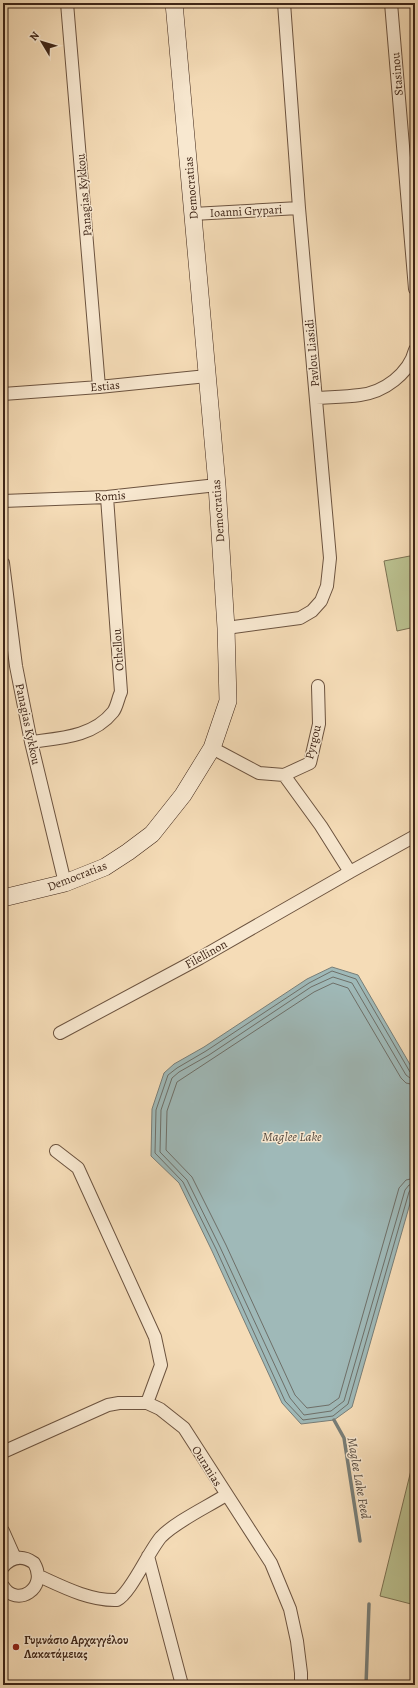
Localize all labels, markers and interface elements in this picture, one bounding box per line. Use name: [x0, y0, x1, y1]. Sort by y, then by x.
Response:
north arrow: [22, 22, 62, 62]
text: N: [26, 28, 43, 44]
street label: Stasinou: [387, 51, 407, 96]
street label: Panagias Kykkou: [72, 152, 96, 237]
street label: Democratias: [180, 156, 202, 220]
street label: Ioanni Grypari: [209, 201, 283, 221]
street label: Pavlou Liasidi: [301, 318, 323, 388]
street label: Estias: [90, 377, 121, 395]
street label: Democratias: [208, 479, 228, 543]
street label: Romis: [94, 487, 126, 505]
street label: Othellou: [109, 628, 127, 672]
street label: Panagias Kykkou: [12, 682, 45, 767]
street label: Pyrgou: [301, 723, 325, 761]
street label: Democratias: [45, 857, 109, 895]
street label: Filellinon: [182, 936, 230, 972]
water label: Maglee Lake: [262, 1128, 322, 1145]
water label: Maglee Lake Feed: [343, 1436, 375, 1520]
street label: Ouranias: [188, 1443, 226, 1490]
place label: Γυμνάσιο Αρχαγγέλου Λακατάμειας: [23, 1632, 128, 1662]
marker: Γυμνάσιο Αρχαγγέλου Λακατάμειας: [11, 1642, 21, 1652]

